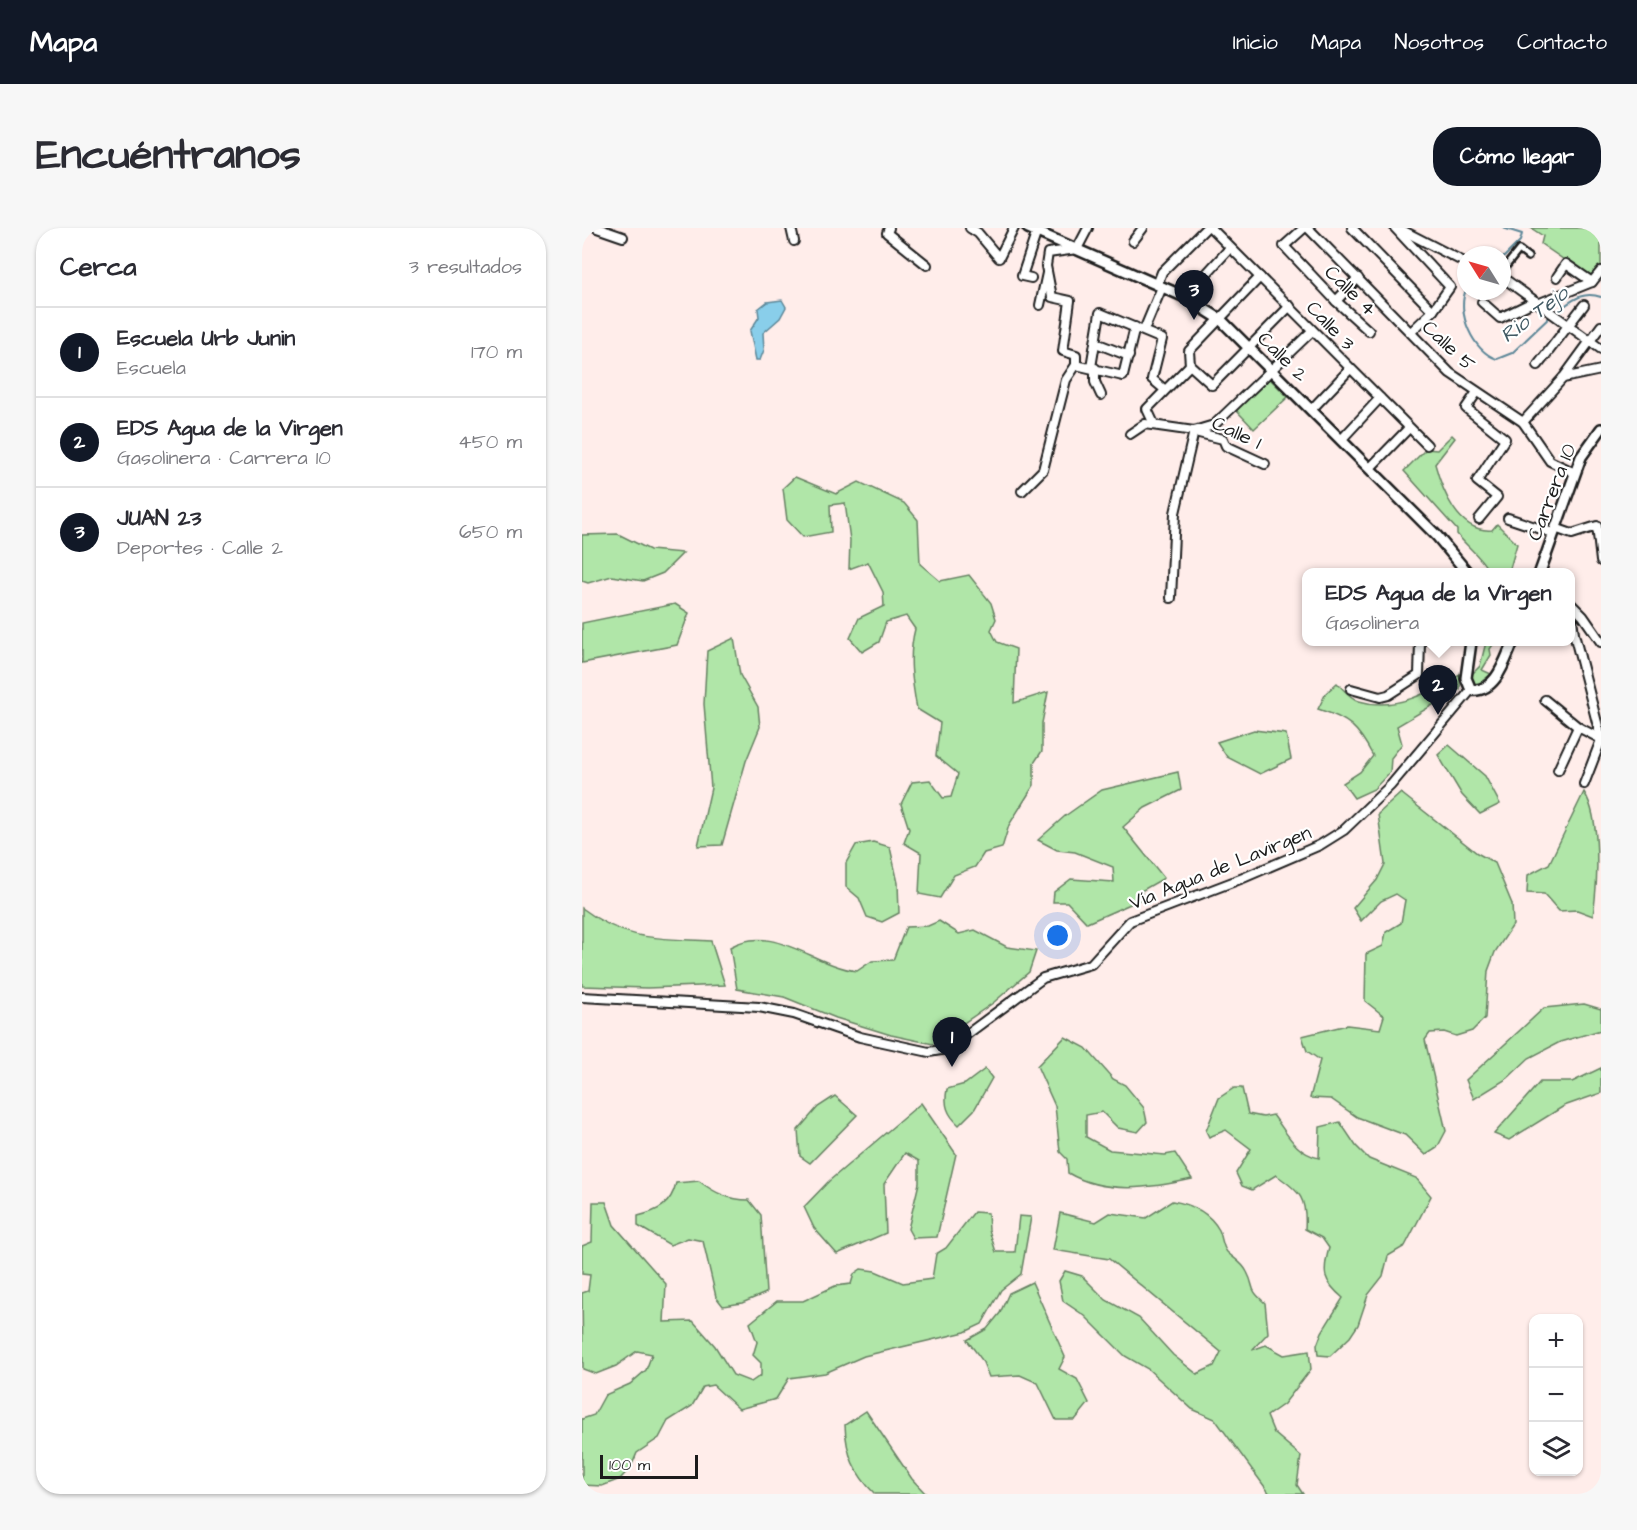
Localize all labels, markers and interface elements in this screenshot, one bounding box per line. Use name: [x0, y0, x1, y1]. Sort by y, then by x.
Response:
text: Mapa: [30, 23, 97, 62]
text: Inicio: [1233, 28, 1278, 57]
text: Mapa: [1311, 28, 1361, 57]
text: Nosotros: [1394, 28, 1484, 57]
text: Contacto: [1517, 28, 1607, 57]
text: Encuéntranos: [36, 127, 301, 185]
button: Cómo llegar: [1433, 127, 1601, 186]
north arrow: [1457, 246, 1511, 300]
text: Cerca: [60, 249, 137, 285]
text: 3 resultados: [409, 253, 522, 281]
street label: Calle 4: [1318, 259, 1383, 323]
pin: 3: [1174, 270, 1214, 320]
water label: Rio Tejo: [1494, 278, 1576, 350]
street label: Calle 3: [1299, 295, 1361, 357]
street label: Calle 5: [1416, 314, 1481, 378]
text: Escuela Urb Junin: [117, 323, 295, 354]
street label: Calle 2: [1251, 325, 1314, 389]
text: 1: [78, 338, 81, 366]
text: 170 m: [471, 338, 522, 366]
text: Escuela: [117, 354, 186, 382]
street label: Calle 1: [1207, 409, 1266, 457]
text: EDS Agua de la Virgen: [117, 413, 343, 444]
text: 2: [74, 428, 85, 456]
text: 450 m: [458, 428, 522, 456]
street label: Carrera 10: [1521, 440, 1583, 545]
text: Gasolinera · Carrera 10: [117, 444, 331, 472]
text: JUAN 23: [117, 503, 201, 534]
text: 3: [74, 518, 85, 546]
text: 650 m: [459, 518, 522, 546]
text: Deportes · Calle 2: [117, 534, 283, 562]
popup: [1302, 568, 1575, 646]
text: EDS Agua de la Virgen: [1326, 578, 1551, 609]
text: Gasolinera: [1326, 609, 1419, 637]
pin: 2: [1418, 666, 1458, 715]
street label: Vía Agua de Lavirgen: [1125, 819, 1316, 918]
your location: [1043, 921, 1072, 950]
pin: 1: [932, 1018, 971, 1067]
map controls: [1529, 1314, 1583, 1476]
button: +: [1529, 1314, 1583, 1368]
button: −: [1529, 1368, 1583, 1422]
button: layers: [1529, 1422, 1583, 1476]
scale bar: [600, 1452, 698, 1480]
text: 100 m: [609, 1454, 650, 1476]

